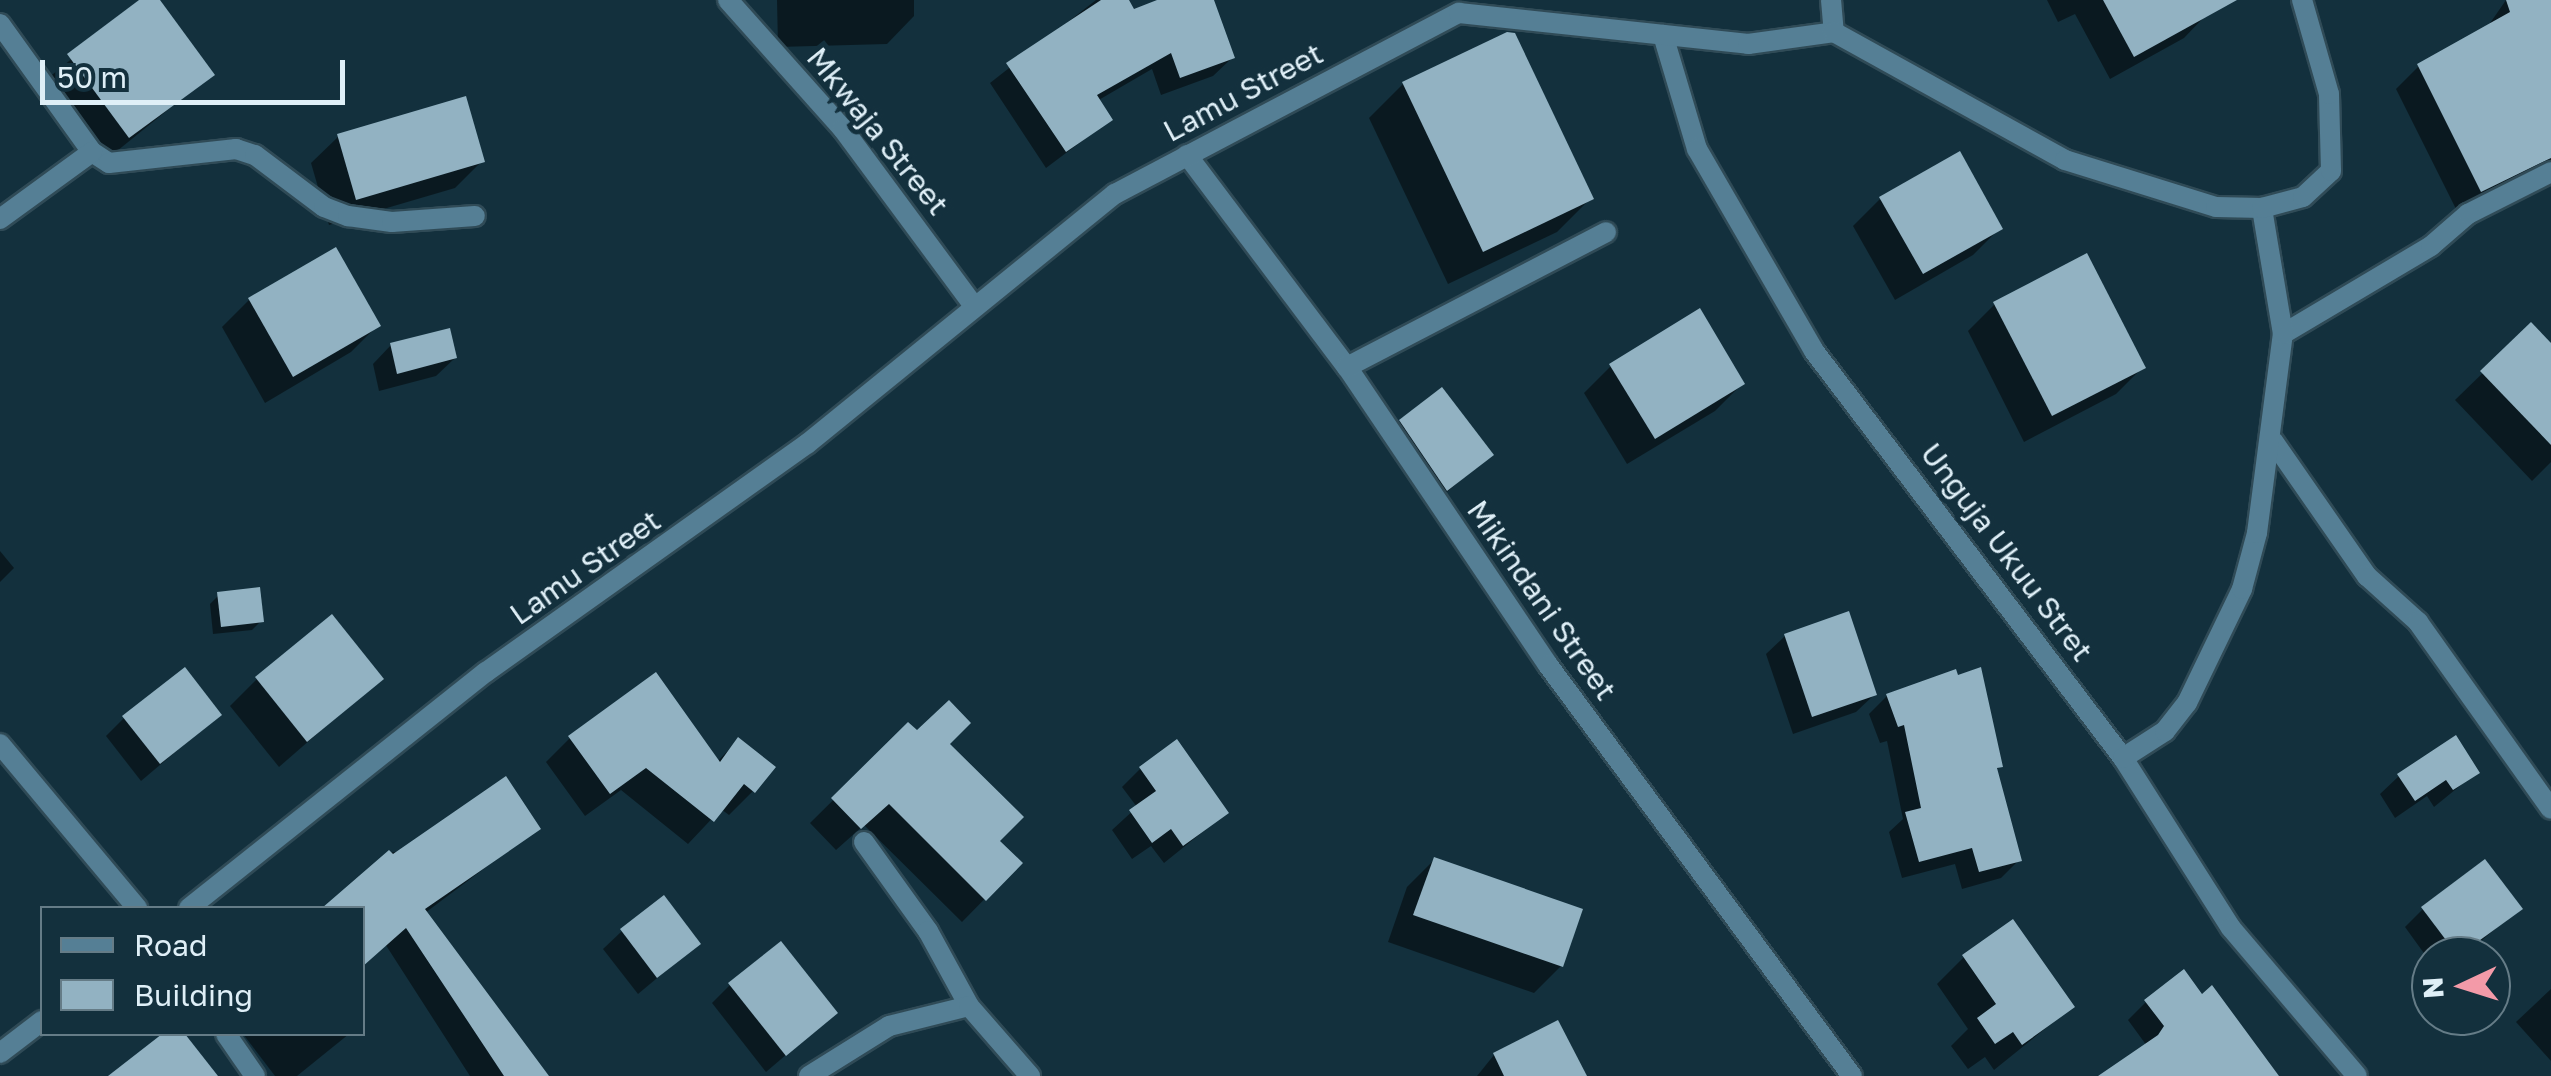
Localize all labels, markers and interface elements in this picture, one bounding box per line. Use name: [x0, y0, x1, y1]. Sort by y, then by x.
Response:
street label: Lamu Street: [1157, 35, 1329, 149]
scale bar: [45, 40, 350, 102]
street label: Mkwaja Street: [800, 40, 956, 222]
text: 50 m: [57, 59, 127, 95]
street label: Unguja Ukuu Stret: [1913, 436, 2101, 668]
street label: Mikindani Street: [1460, 493, 1624, 707]
street label: Lamu Street: [503, 502, 667, 632]
legend: [40, 906, 365, 1036]
text: Road: [134, 927, 208, 963]
north arrow: [2411, 936, 2511, 1036]
text: N: [2415, 976, 2450, 1000]
text: Building: [134, 977, 253, 1013]

